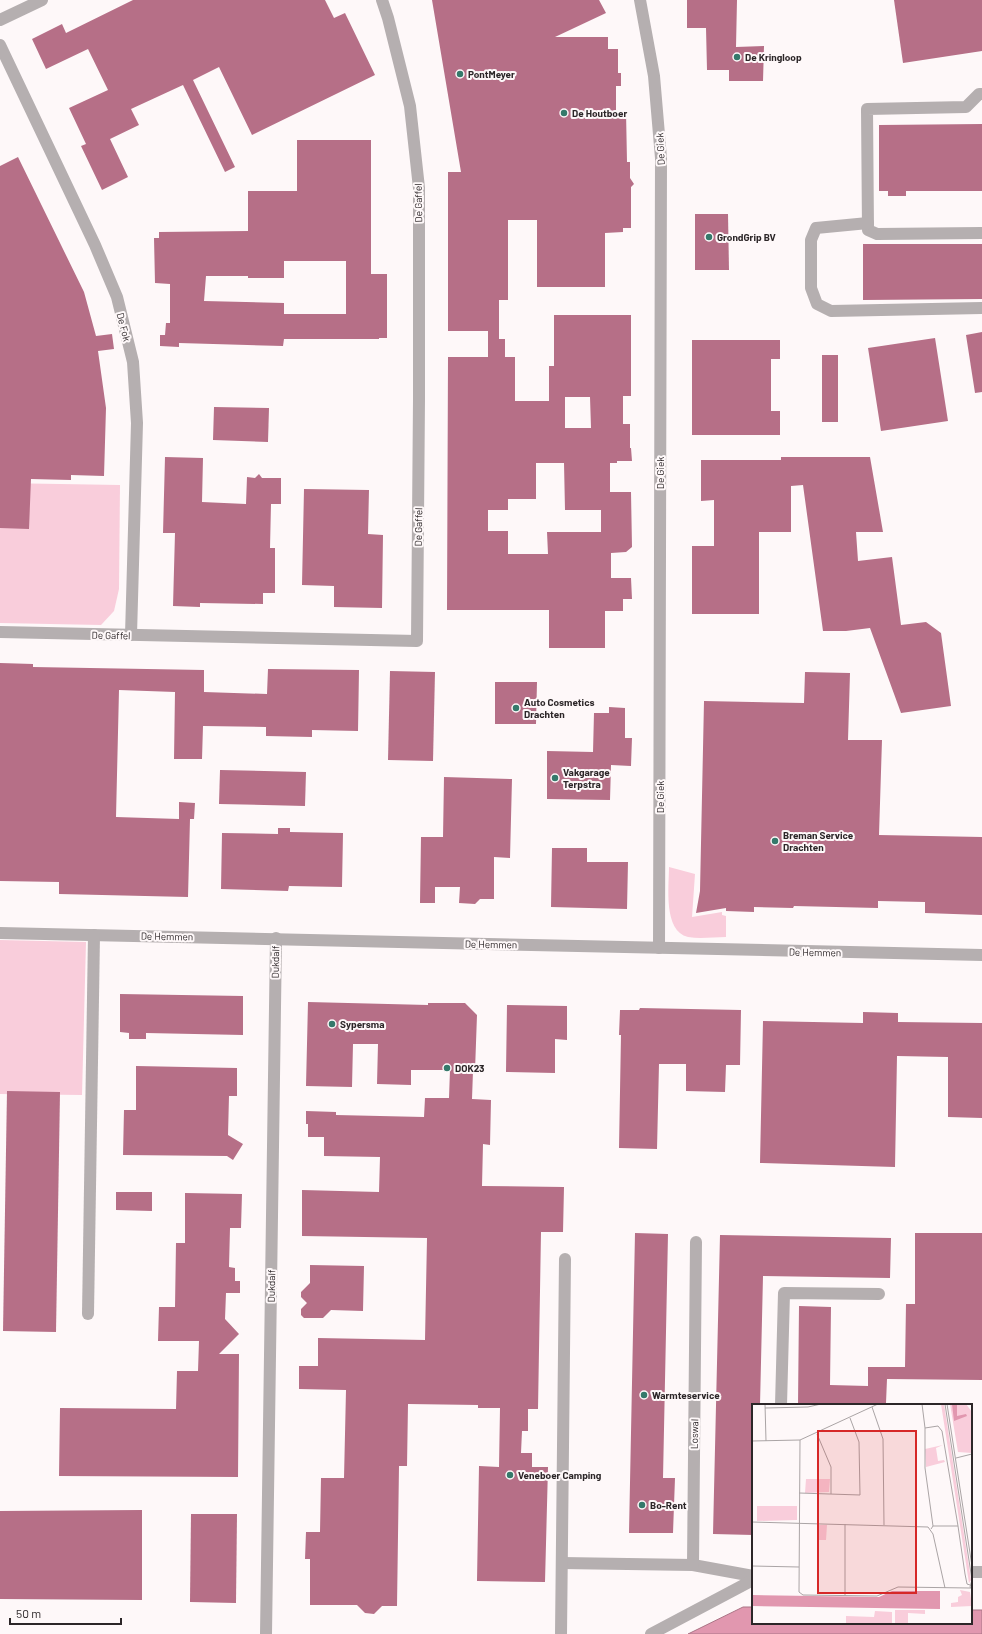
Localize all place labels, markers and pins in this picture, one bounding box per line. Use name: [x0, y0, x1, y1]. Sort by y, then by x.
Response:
place label: De Kringloop: [745, 51, 802, 63]
marker: De Kringloop: [732, 52, 742, 62]
place label: PontMeyer: [468, 68, 515, 80]
marker: PontMeyer: [455, 69, 465, 79]
place label: De Houtboer: [572, 107, 627, 119]
marker: De Houtboer: [559, 108, 569, 118]
place label: GrondGrip BV: [717, 231, 776, 243]
marker: GrondGrip BV: [704, 232, 714, 242]
place label: Auto Cosmetics Drachten: [524, 696, 595, 720]
marker: Auto Cosmetics Drachten: [511, 703, 521, 713]
place label: Vakgarage Terpstra: [563, 766, 610, 790]
marker: Vakgarage Terpstra: [550, 773, 560, 783]
place label: Breman Service Drachten: [783, 829, 854, 853]
marker: Breman Service Drachten: [770, 836, 780, 846]
place label: Sypersma: [340, 1018, 385, 1030]
marker: Sypersma: [327, 1019, 337, 1029]
place label: DOK23: [455, 1062, 485, 1074]
marker: DOK23: [442, 1063, 452, 1073]
place label: Warmteservice: [652, 1389, 720, 1401]
marker: Warmteservice: [639, 1390, 649, 1400]
place label: Veneboer Camping: [518, 1469, 602, 1481]
marker: Veneboer Camping: [505, 1470, 515, 1480]
place label: Bo-Rent: [650, 1499, 687, 1511]
marker: Bo-Rent: [637, 1500, 647, 1510]

